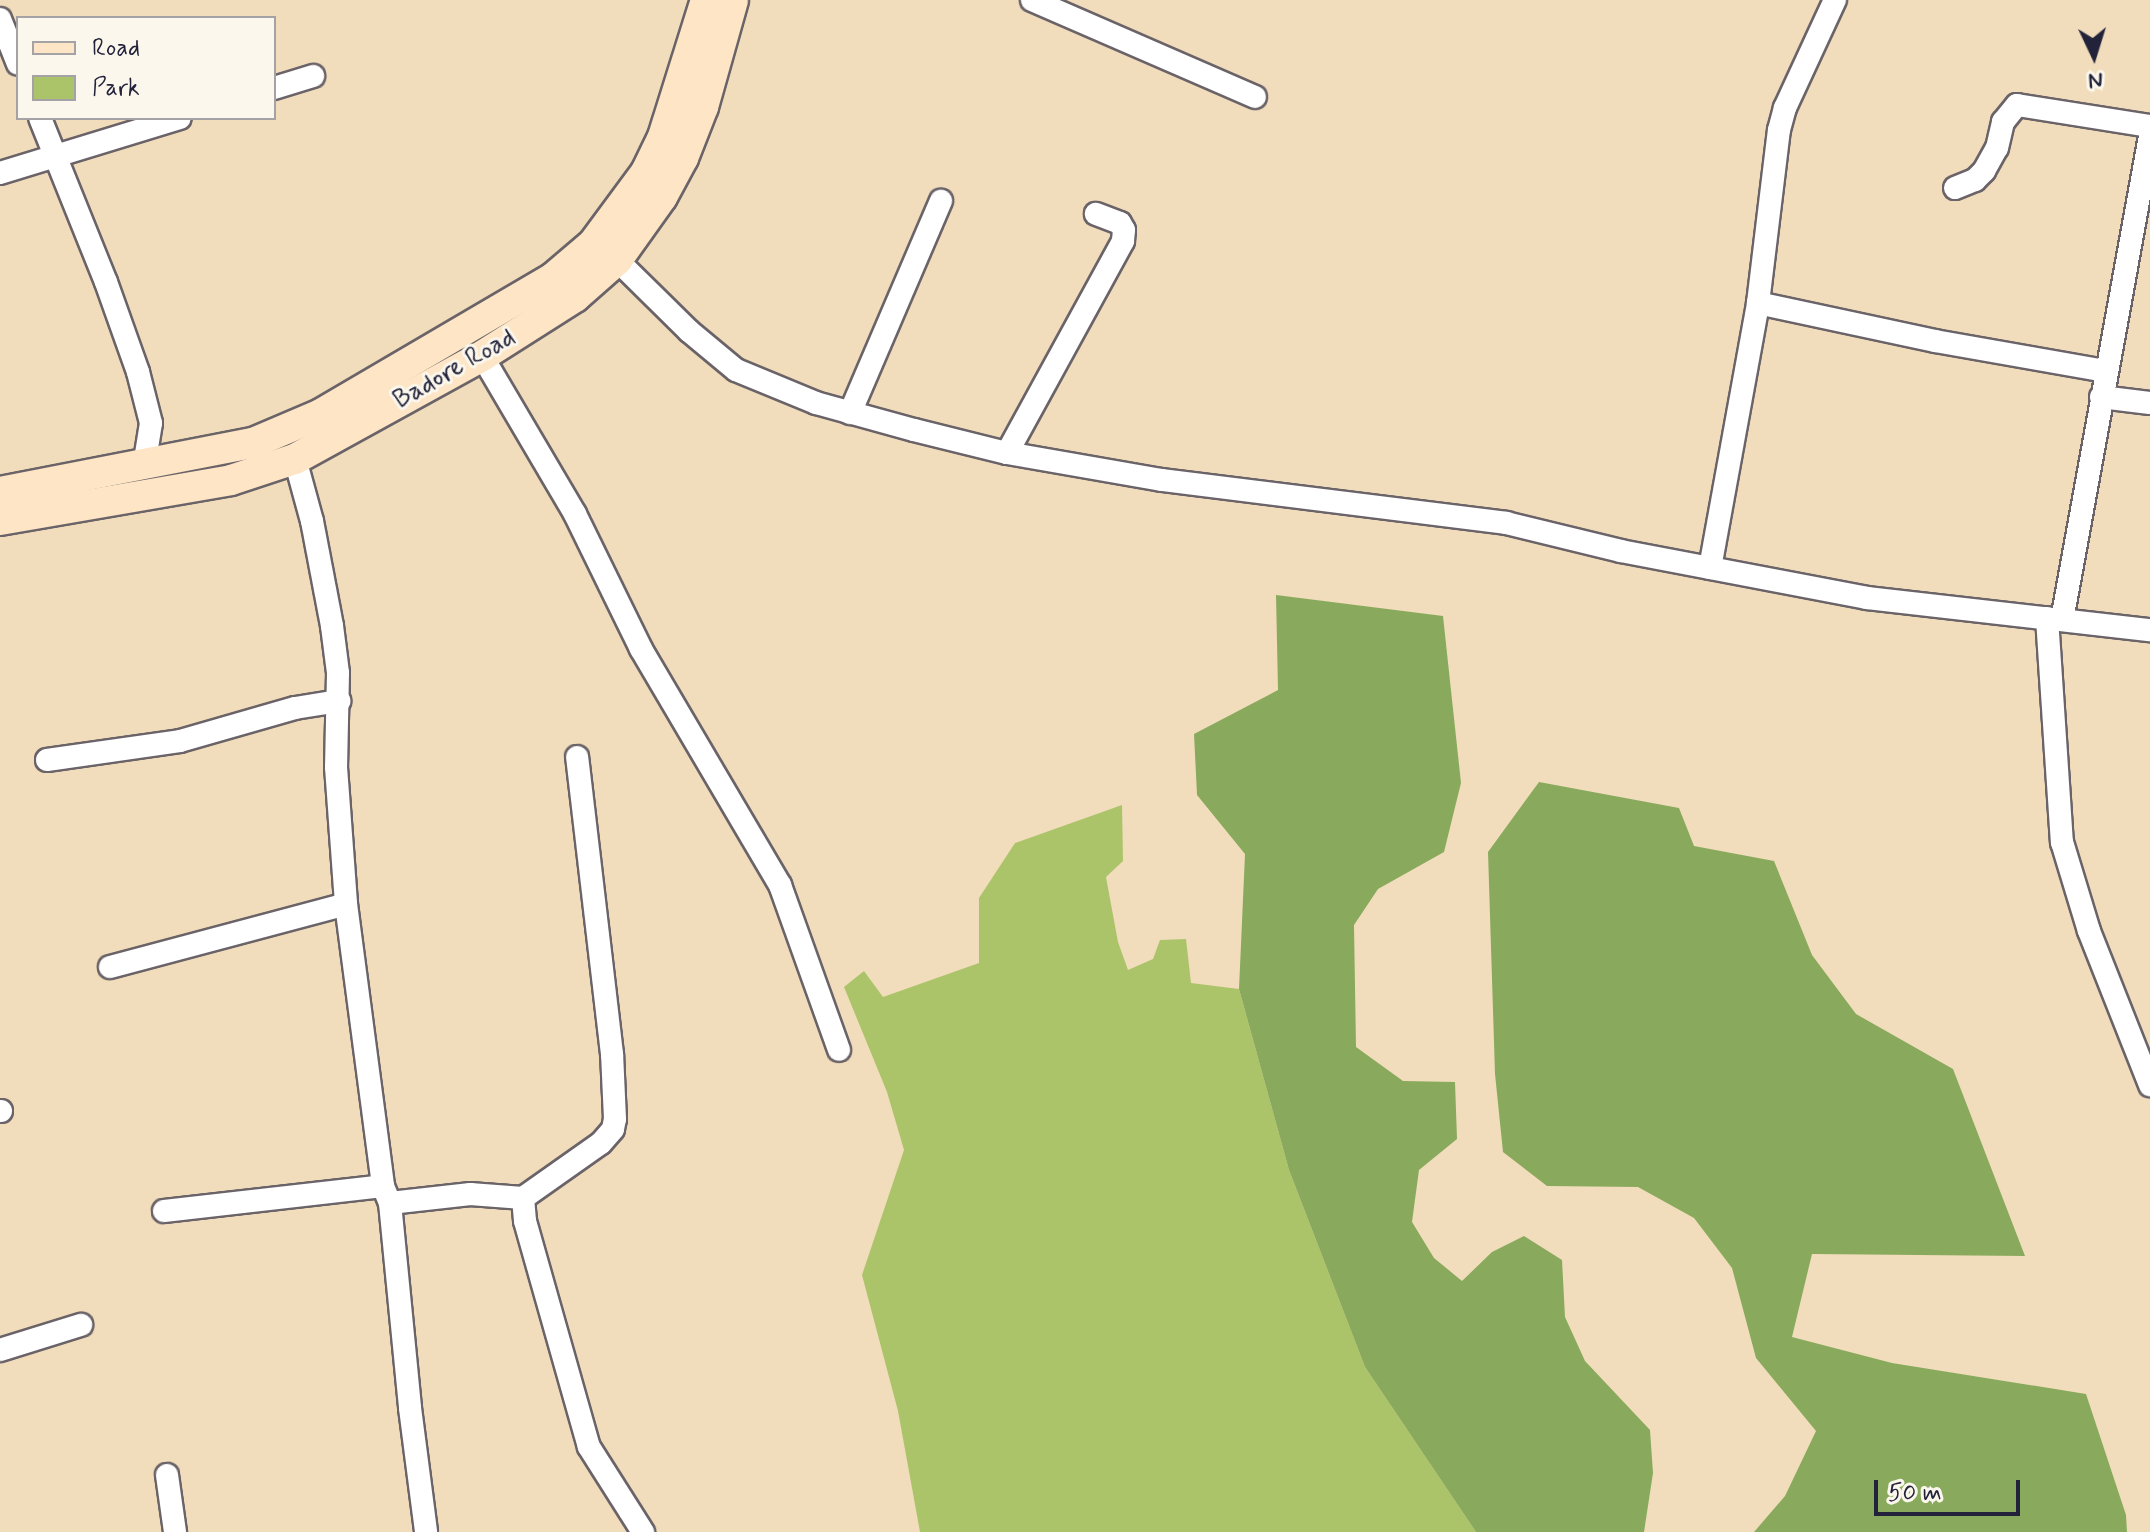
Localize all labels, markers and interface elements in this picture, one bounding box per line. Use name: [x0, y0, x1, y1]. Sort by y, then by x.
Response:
legend: [16, 16, 276, 120]
north arrow: [2054, 16, 2134, 96]
text: Road: [92, 33, 140, 64]
text: N: [2087, 65, 2104, 94]
text: Park: [92, 73, 140, 104]
street label: Badore Road: [389, 323, 521, 417]
scale bar: [1878, 1464, 2024, 1514]
text: 50 m: [1888, 1478, 1942, 1509]

